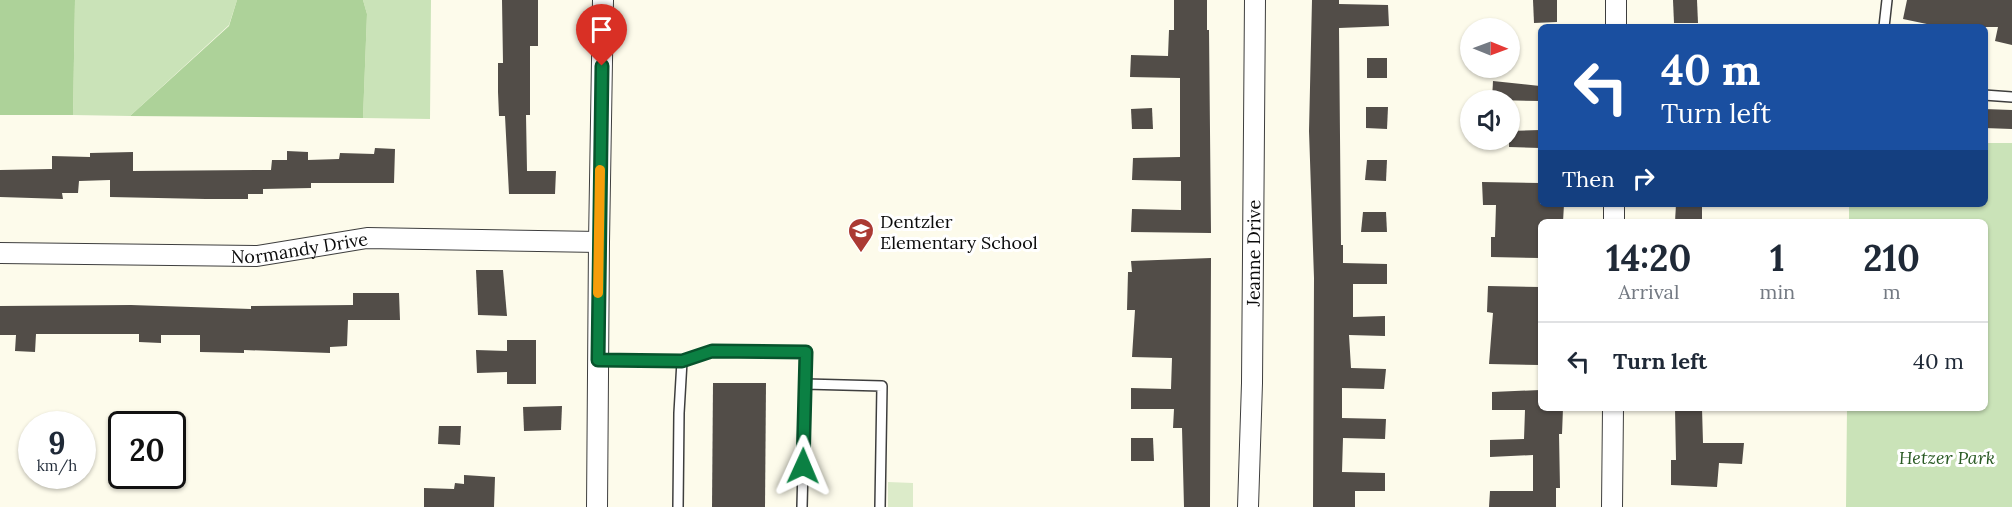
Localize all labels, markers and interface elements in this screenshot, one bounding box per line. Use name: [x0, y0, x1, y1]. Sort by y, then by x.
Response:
pin: [576, 4, 627, 66]
icon: arrive: [585, 13, 618, 46]
north arrow: [1460, 18, 1520, 78]
map controls: [1460, 18, 1520, 150]
text: 40 m: [1661, 43, 1760, 97]
icon: left: [1562, 48, 1640, 126]
button: sound: [1460, 90, 1520, 150]
text: Turn left: [1661, 96, 1771, 130]
icon: right: [1627, 162, 1660, 195]
text: Then: [1562, 165, 1615, 193]
street label: Jeanne Drive: [1241, 199, 1265, 308]
place label: Dentzler Elementary School: [880, 210, 1038, 254]
school or university icon: Dentzler Elementary School: [846, 216, 876, 254]
street label: Normandy Drive: [231, 227, 370, 268]
text: 14:20: [1606, 235, 1691, 281]
text: 1: [1770, 235, 1785, 281]
text: 210: [1863, 235, 1920, 281]
text: Arrival: [1618, 279, 1679, 304]
text: min: [1760, 279, 1795, 304]
text: m: [1883, 279, 1901, 304]
icon: left: [1562, 345, 1595, 378]
text: Turn left: [1613, 347, 1707, 375]
text: 40 m: [1913, 347, 1964, 375]
speed limit sign: 20: [108, 411, 186, 489]
text: 9: [48, 424, 66, 462]
position arrow: [771, 434, 835, 498]
park label: Hetzer Park: [1899, 446, 1995, 469]
text: km/h: [37, 456, 77, 475]

